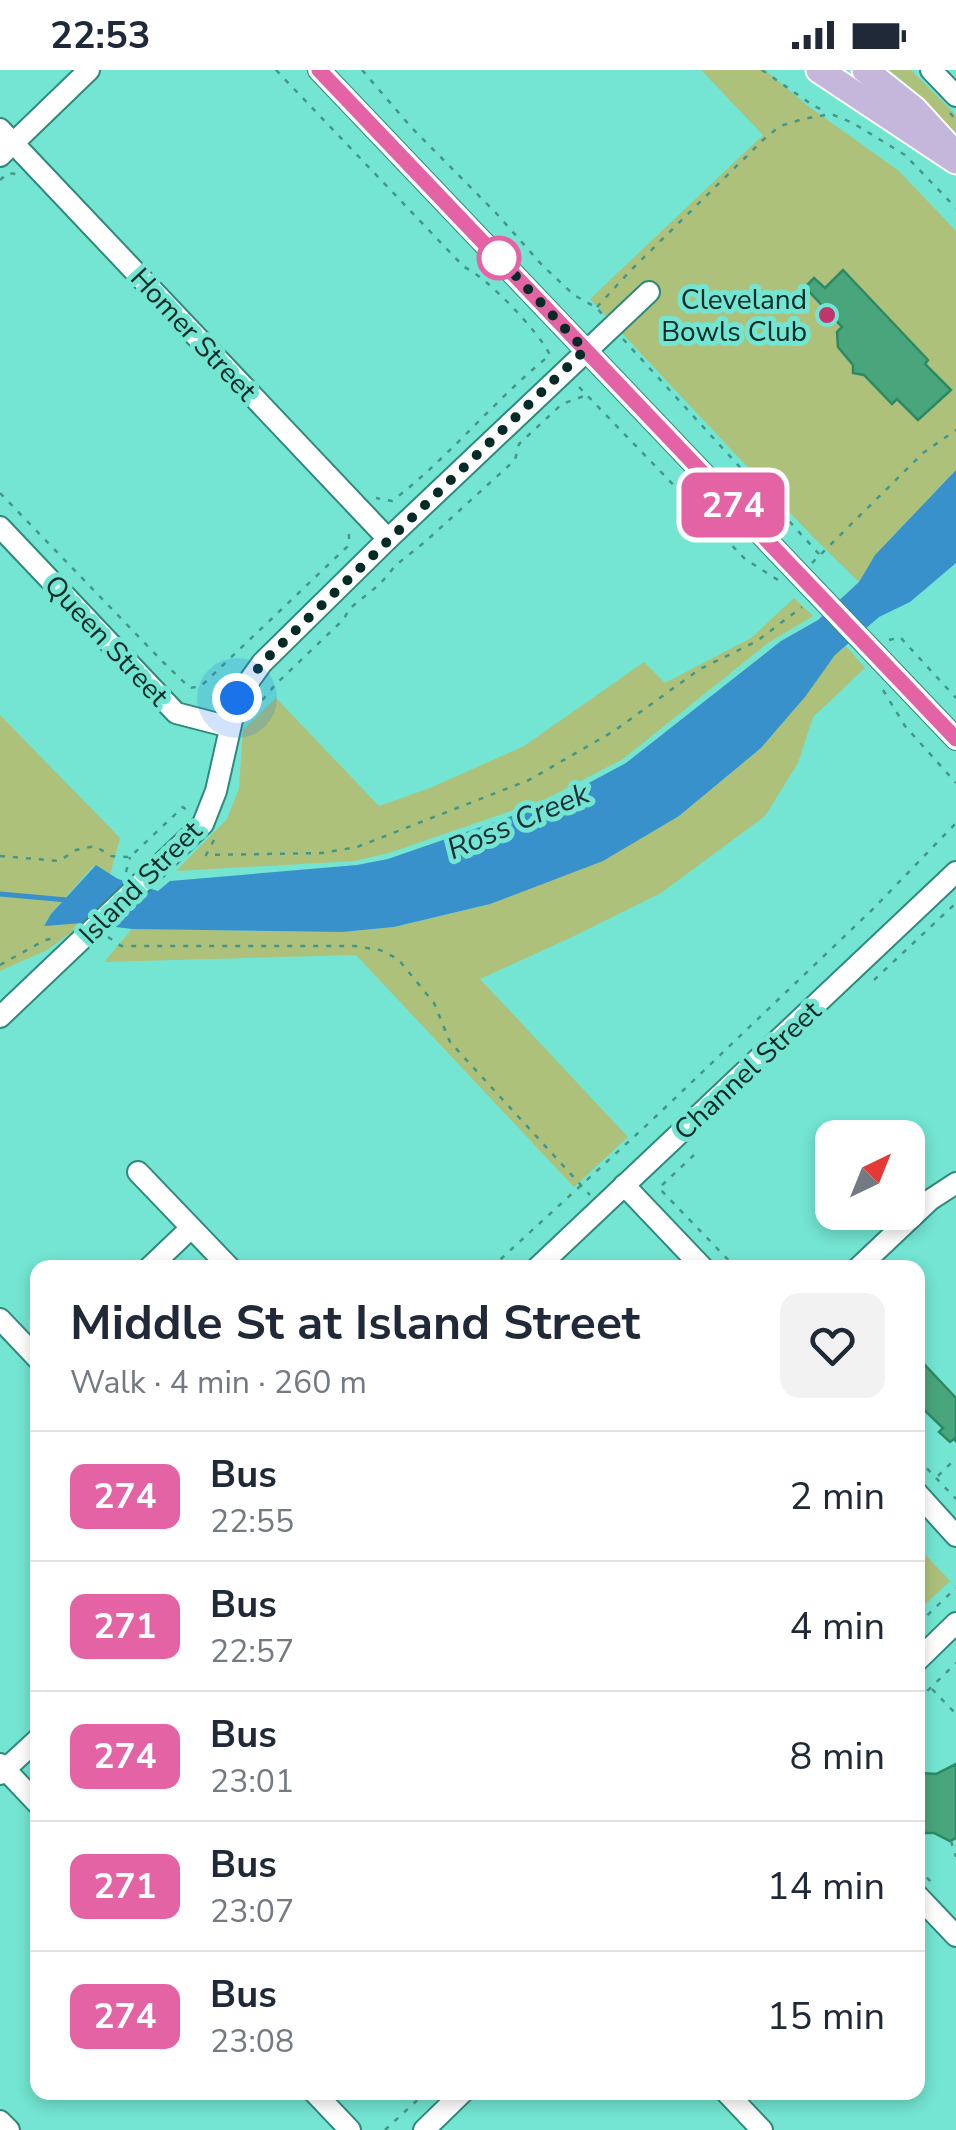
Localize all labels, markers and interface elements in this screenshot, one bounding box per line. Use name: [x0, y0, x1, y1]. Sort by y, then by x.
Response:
text: 22:53: [50, 10, 151, 61]
unlabelled marker: [478, 237, 520, 279]
street label: Homer Street: [122, 260, 265, 410]
place label: Cleveland Bowls Club: [661, 281, 807, 351]
marker: Cleveland Bowls Club: [816, 304, 838, 326]
line badge: 274: [676, 472, 790, 538]
text: 274: [701, 482, 765, 529]
street label: Queen Street: [36, 567, 177, 715]
your location: [212, 673, 262, 723]
water label: Ross Creek: [441, 773, 596, 870]
street label: Island Street: [71, 813, 211, 953]
street label: Channel Street: [666, 993, 830, 1149]
north arrow: [815, 1120, 925, 1230]
map controls: [815, 1120, 925, 1230]
text: Middle St at Island Street: [70, 1290, 640, 1356]
button: heart: [780, 1293, 885, 1398]
text: Walk · 4 min · 260 m: [70, 1361, 367, 1404]
text: Bus: [210, 1449, 277, 1500]
text: 2 min: [790, 1471, 885, 1522]
text: 274: [93, 1473, 157, 1520]
text: 22:55: [210, 1500, 294, 1543]
text: Bus: [210, 1579, 277, 1630]
text: 4 min: [790, 1601, 885, 1652]
text: 271: [93, 1603, 157, 1650]
text: 22:57: [210, 1630, 294, 1673]
text: Bus: [210, 1709, 277, 1760]
text: 8 min: [790, 1731, 885, 1782]
text: 274: [93, 1733, 157, 1780]
text: 23:01: [210, 1760, 294, 1803]
text: Bus: [210, 1839, 277, 1890]
text: 14 min: [767, 1861, 885, 1912]
text: 271: [93, 1863, 157, 1910]
text: 23:07: [210, 1890, 294, 1933]
text: Bus: [210, 1969, 277, 2020]
text: 15 min: [767, 1991, 885, 2042]
text: 274: [93, 1993, 157, 2040]
text: 23:08: [210, 2020, 294, 2063]

